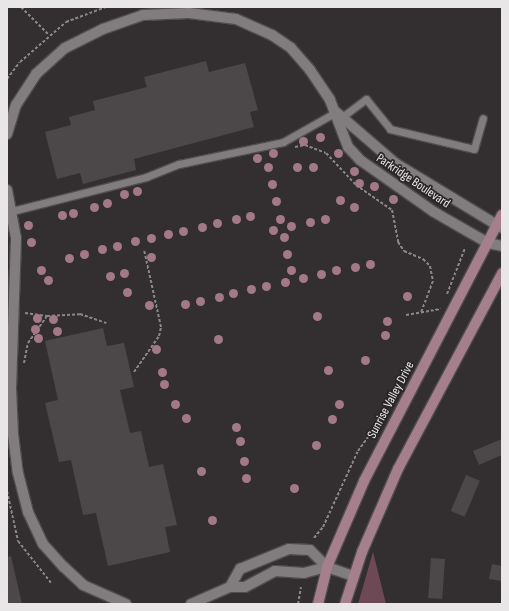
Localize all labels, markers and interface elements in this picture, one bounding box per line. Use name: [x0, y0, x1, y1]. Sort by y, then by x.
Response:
street label: Parkridge Boulevard: [373, 150, 453, 212]
street label: Sunrise Valley Drive: [364, 359, 418, 441]

